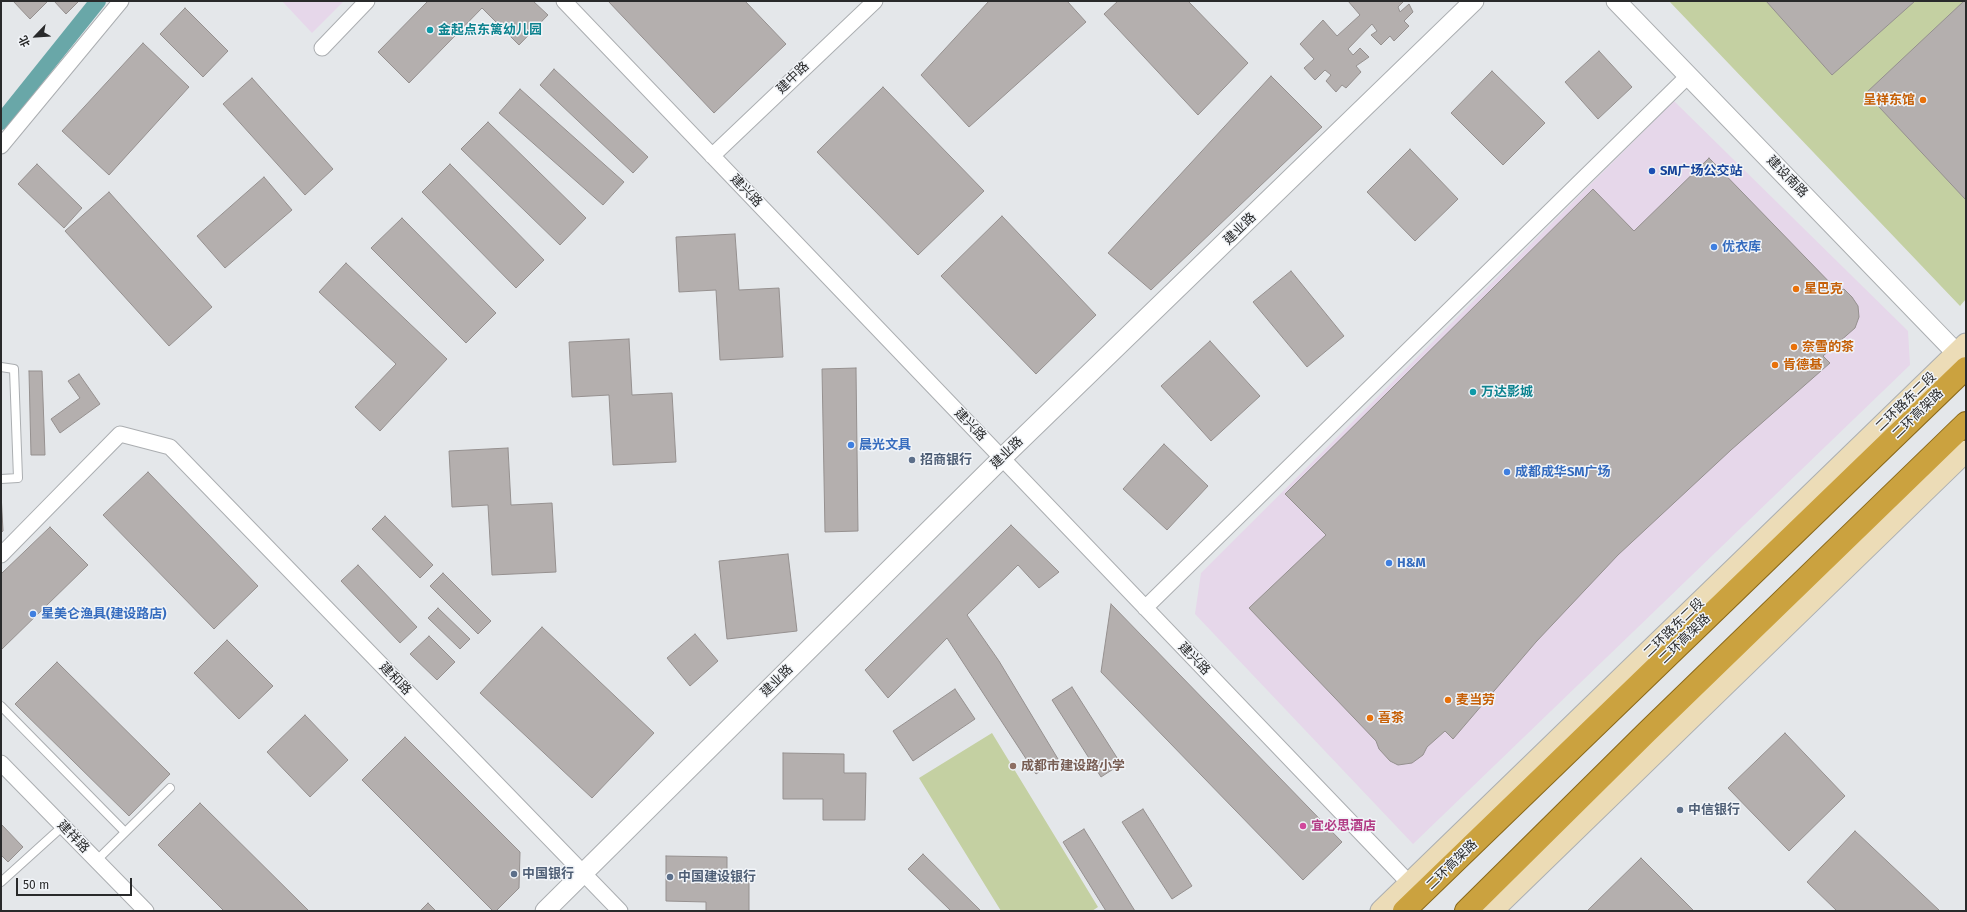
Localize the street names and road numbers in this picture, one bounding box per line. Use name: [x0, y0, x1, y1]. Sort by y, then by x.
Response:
street label: 建中路: [774, 59, 812, 97]
street label: 建设南路: [1763, 153, 1811, 201]
street label: 建兴路: [727, 172, 765, 210]
street label: 建业路: [1221, 210, 1259, 248]
street label: 二环路东二段: [1873, 369, 1939, 435]
street label: 二环高架路: [1889, 386, 1947, 442]
street label: 建兴路: [951, 406, 989, 444]
street label: 建业路: [988, 434, 1026, 472]
street label: 二环路东二段: [1641, 595, 1707, 661]
street label: 二环高架路: [1656, 611, 1714, 667]
street label: 建兴路: [1175, 640, 1213, 678]
street label: 建和路: [376, 660, 414, 698]
street label: 建业路: [758, 662, 796, 700]
street label: 建祥路: [54, 818, 92, 856]
street label: 二环高架路: [1423, 837, 1481, 893]

